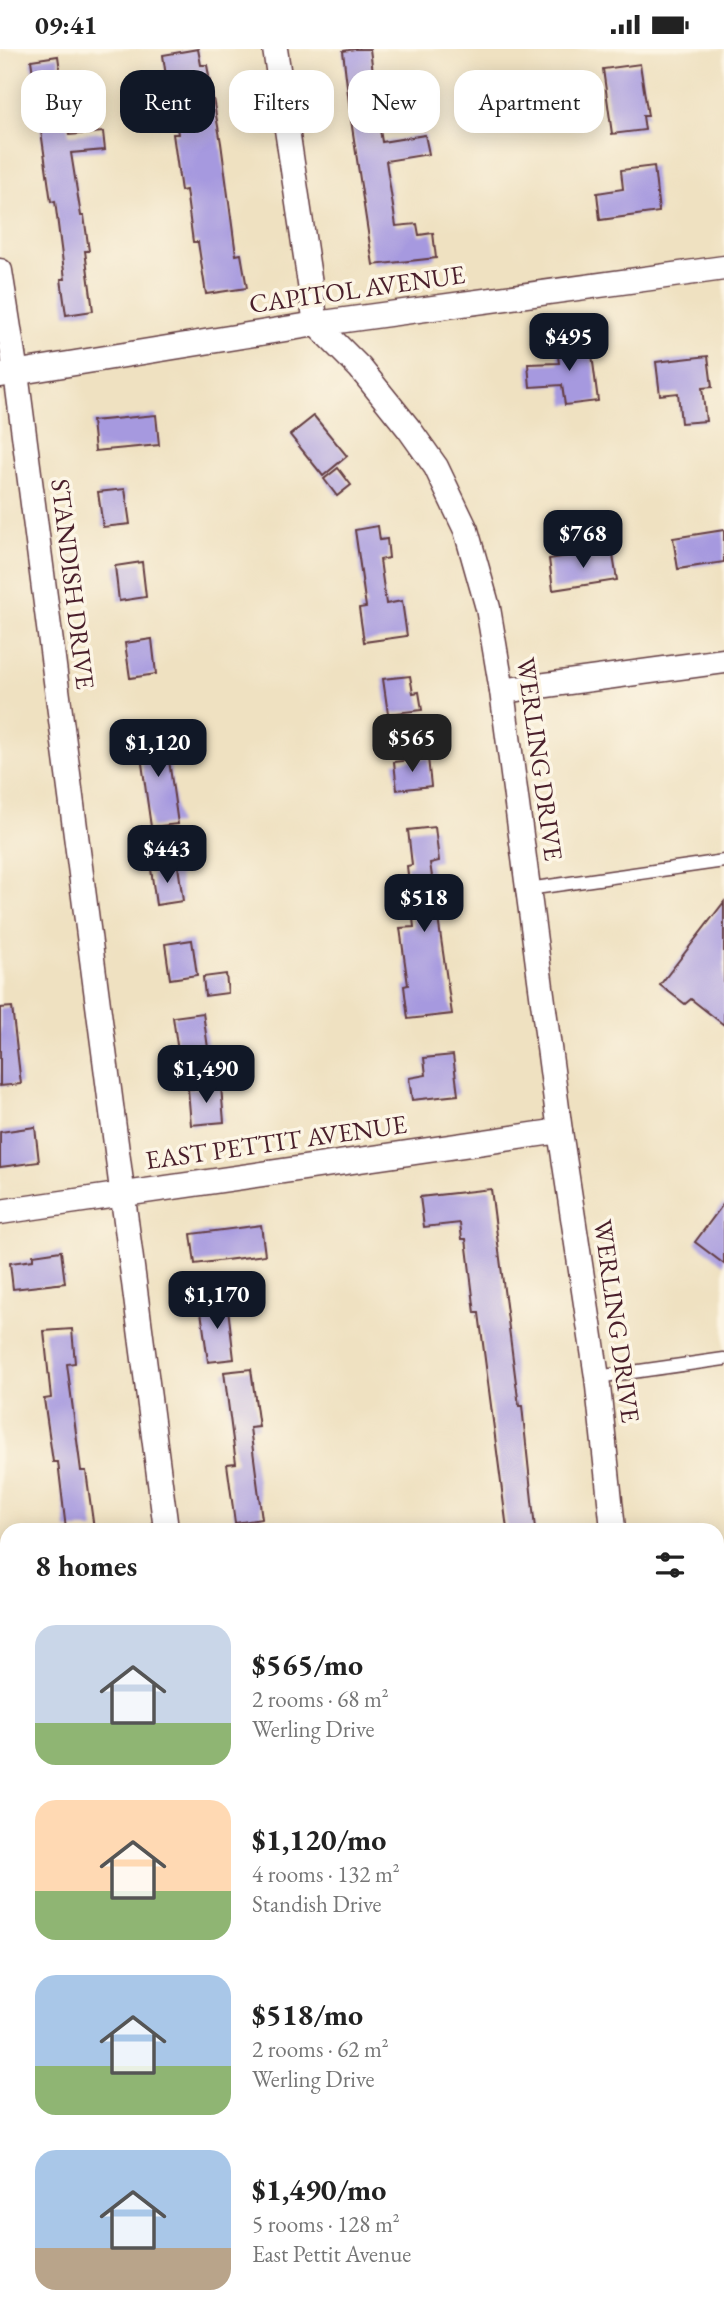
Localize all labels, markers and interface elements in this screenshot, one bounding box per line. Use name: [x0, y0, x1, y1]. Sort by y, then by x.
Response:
text: 09:41: [35, 8, 97, 42]
chip: Buy: [21, 70, 106, 133]
chip: Rent: [120, 70, 215, 133]
chip: Filters: [229, 70, 334, 133]
chip: New: [348, 70, 440, 133]
chip: Apartment: [454, 70, 604, 133]
street label: CAPITOL AVENUE: [247, 257, 467, 321]
pin: $495: [528, 313, 610, 373]
text: $495: [545, 321, 593, 351]
street label: STANDISH DRIVE: [43, 477, 103, 692]
pin: $768: [542, 511, 624, 570]
text: $768: [559, 518, 607, 548]
street label: WERLING DRIVE: [509, 655, 571, 863]
pin: $565: [371, 715, 453, 774]
pin: $1,120: [101, 719, 215, 779]
text: $565: [388, 722, 436, 752]
text: $1,120: [126, 727, 190, 757]
pin: $443: [126, 825, 208, 885]
text: $443: [143, 833, 191, 863]
pin: $518: [383, 875, 465, 934]
text: $518: [400, 882, 448, 912]
pin: $1,490: [149, 1045, 263, 1105]
text: $1,490: [174, 1053, 238, 1083]
street label: EAST PETTIT AVENUE: [143, 1107, 409, 1177]
street label: WERLING DRIVE: [586, 1217, 648, 1425]
pin: $1,170: [160, 1271, 274, 1331]
text: $1,170: [185, 1279, 249, 1309]
text: 8 homes: [35, 1546, 137, 1585]
icon: filters: [651, 1546, 689, 1584]
text: $565/mo: [252, 1645, 363, 1684]
icon: home: [91, 1653, 175, 1737]
text: 2 rooms · 68 m²: [252, 1684, 389, 1714]
text: Werling Drive: [252, 1714, 374, 1744]
text: $1,120/mo: [252, 1820, 386, 1859]
icon: home: [91, 1828, 175, 1912]
text: 4 rooms · 132 m²: [252, 1859, 400, 1889]
text: Standish Drive: [252, 1889, 382, 1919]
text: $518/mo: [252, 1995, 363, 2034]
icon: home: [91, 2003, 175, 2087]
text: 2 rooms · 62 m²: [252, 2034, 389, 2064]
text: Werling Drive: [252, 2064, 374, 2094]
text: $1,490/mo: [252, 2170, 386, 2209]
icon: home: [91, 2178, 175, 2262]
text: 5 rooms · 128 m²: [252, 2209, 400, 2239]
text: East Pettit Avenue: [252, 2239, 411, 2269]

